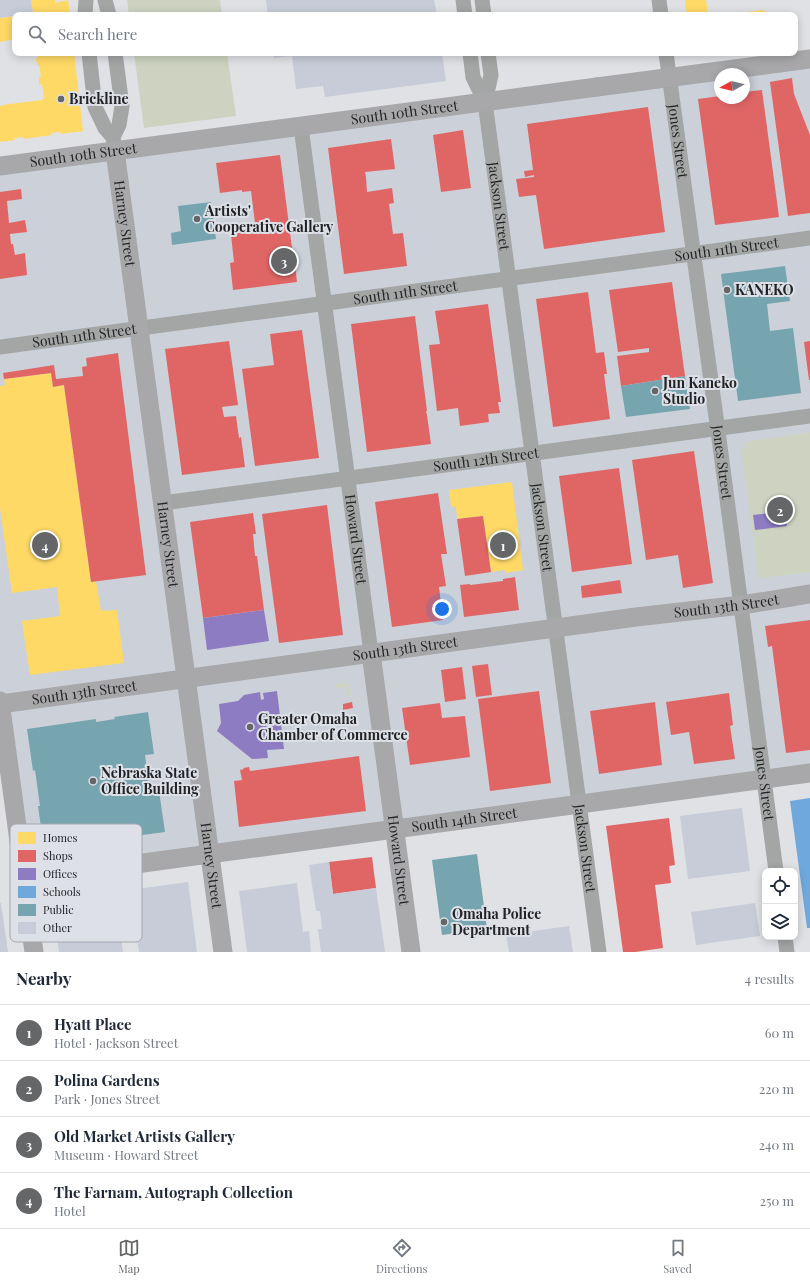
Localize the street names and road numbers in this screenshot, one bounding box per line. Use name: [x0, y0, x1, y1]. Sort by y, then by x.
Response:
street label: South 10th Street: [350, 95, 460, 128]
street label: Jones Street: [664, 102, 693, 180]
street label: South 10th Street: [28, 138, 139, 171]
street label: Jackson Street: [484, 160, 515, 253]
street label: Harney Street: [110, 179, 141, 269]
street label: South 11th Street: [673, 232, 781, 265]
street label: South 11th Street: [352, 275, 460, 308]
street label: South 11th Street: [31, 319, 138, 352]
street label: Jones Street: [708, 423, 737, 501]
street label: South 12th Street: [432, 442, 541, 476]
street label: Jackson Street: [527, 481, 558, 574]
street label: Howard Street: [341, 493, 372, 587]
street label: Harney Street: [153, 500, 184, 590]
street label: South 13th Street: [673, 589, 781, 622]
street label: South 13th Street: [351, 631, 460, 665]
street label: South 13th Street: [30, 675, 139, 709]
street label: Jones Street: [751, 744, 779, 823]
street label: South 14th Street: [410, 802, 519, 836]
street label: Jackson Street: [570, 802, 601, 895]
street label: Howard Street: [384, 814, 415, 907]
street label: Harney Street: [197, 821, 227, 911]

